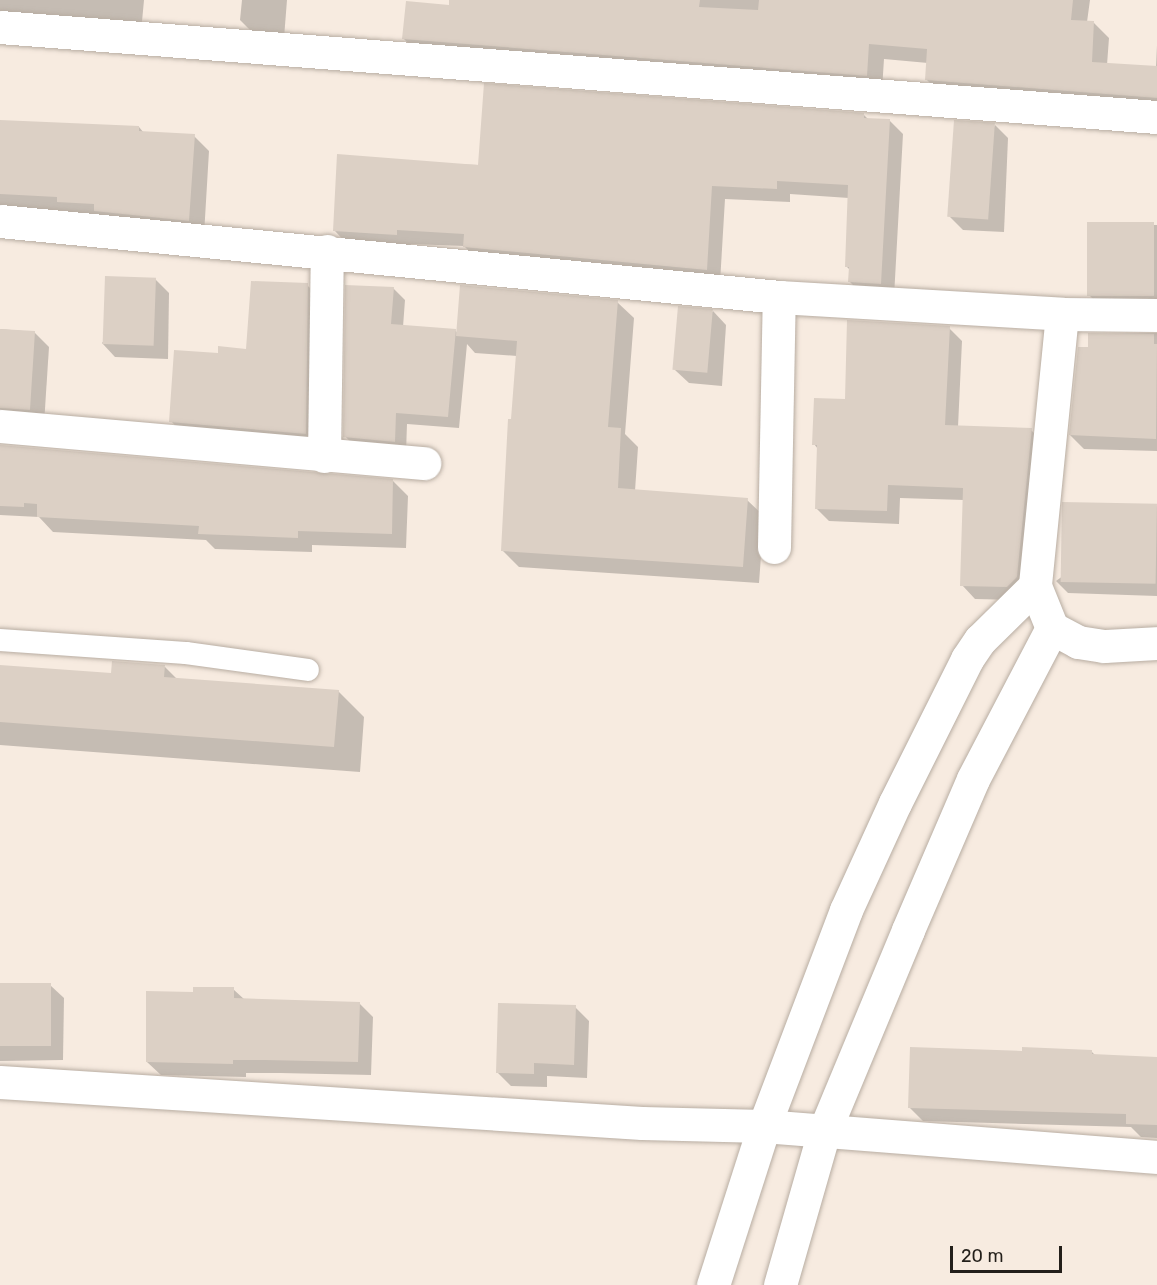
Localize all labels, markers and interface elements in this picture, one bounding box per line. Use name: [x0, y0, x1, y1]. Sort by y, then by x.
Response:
scale bar: [953, 1234, 1066, 1272]
text: 20 m: [961, 1245, 1003, 1267]

